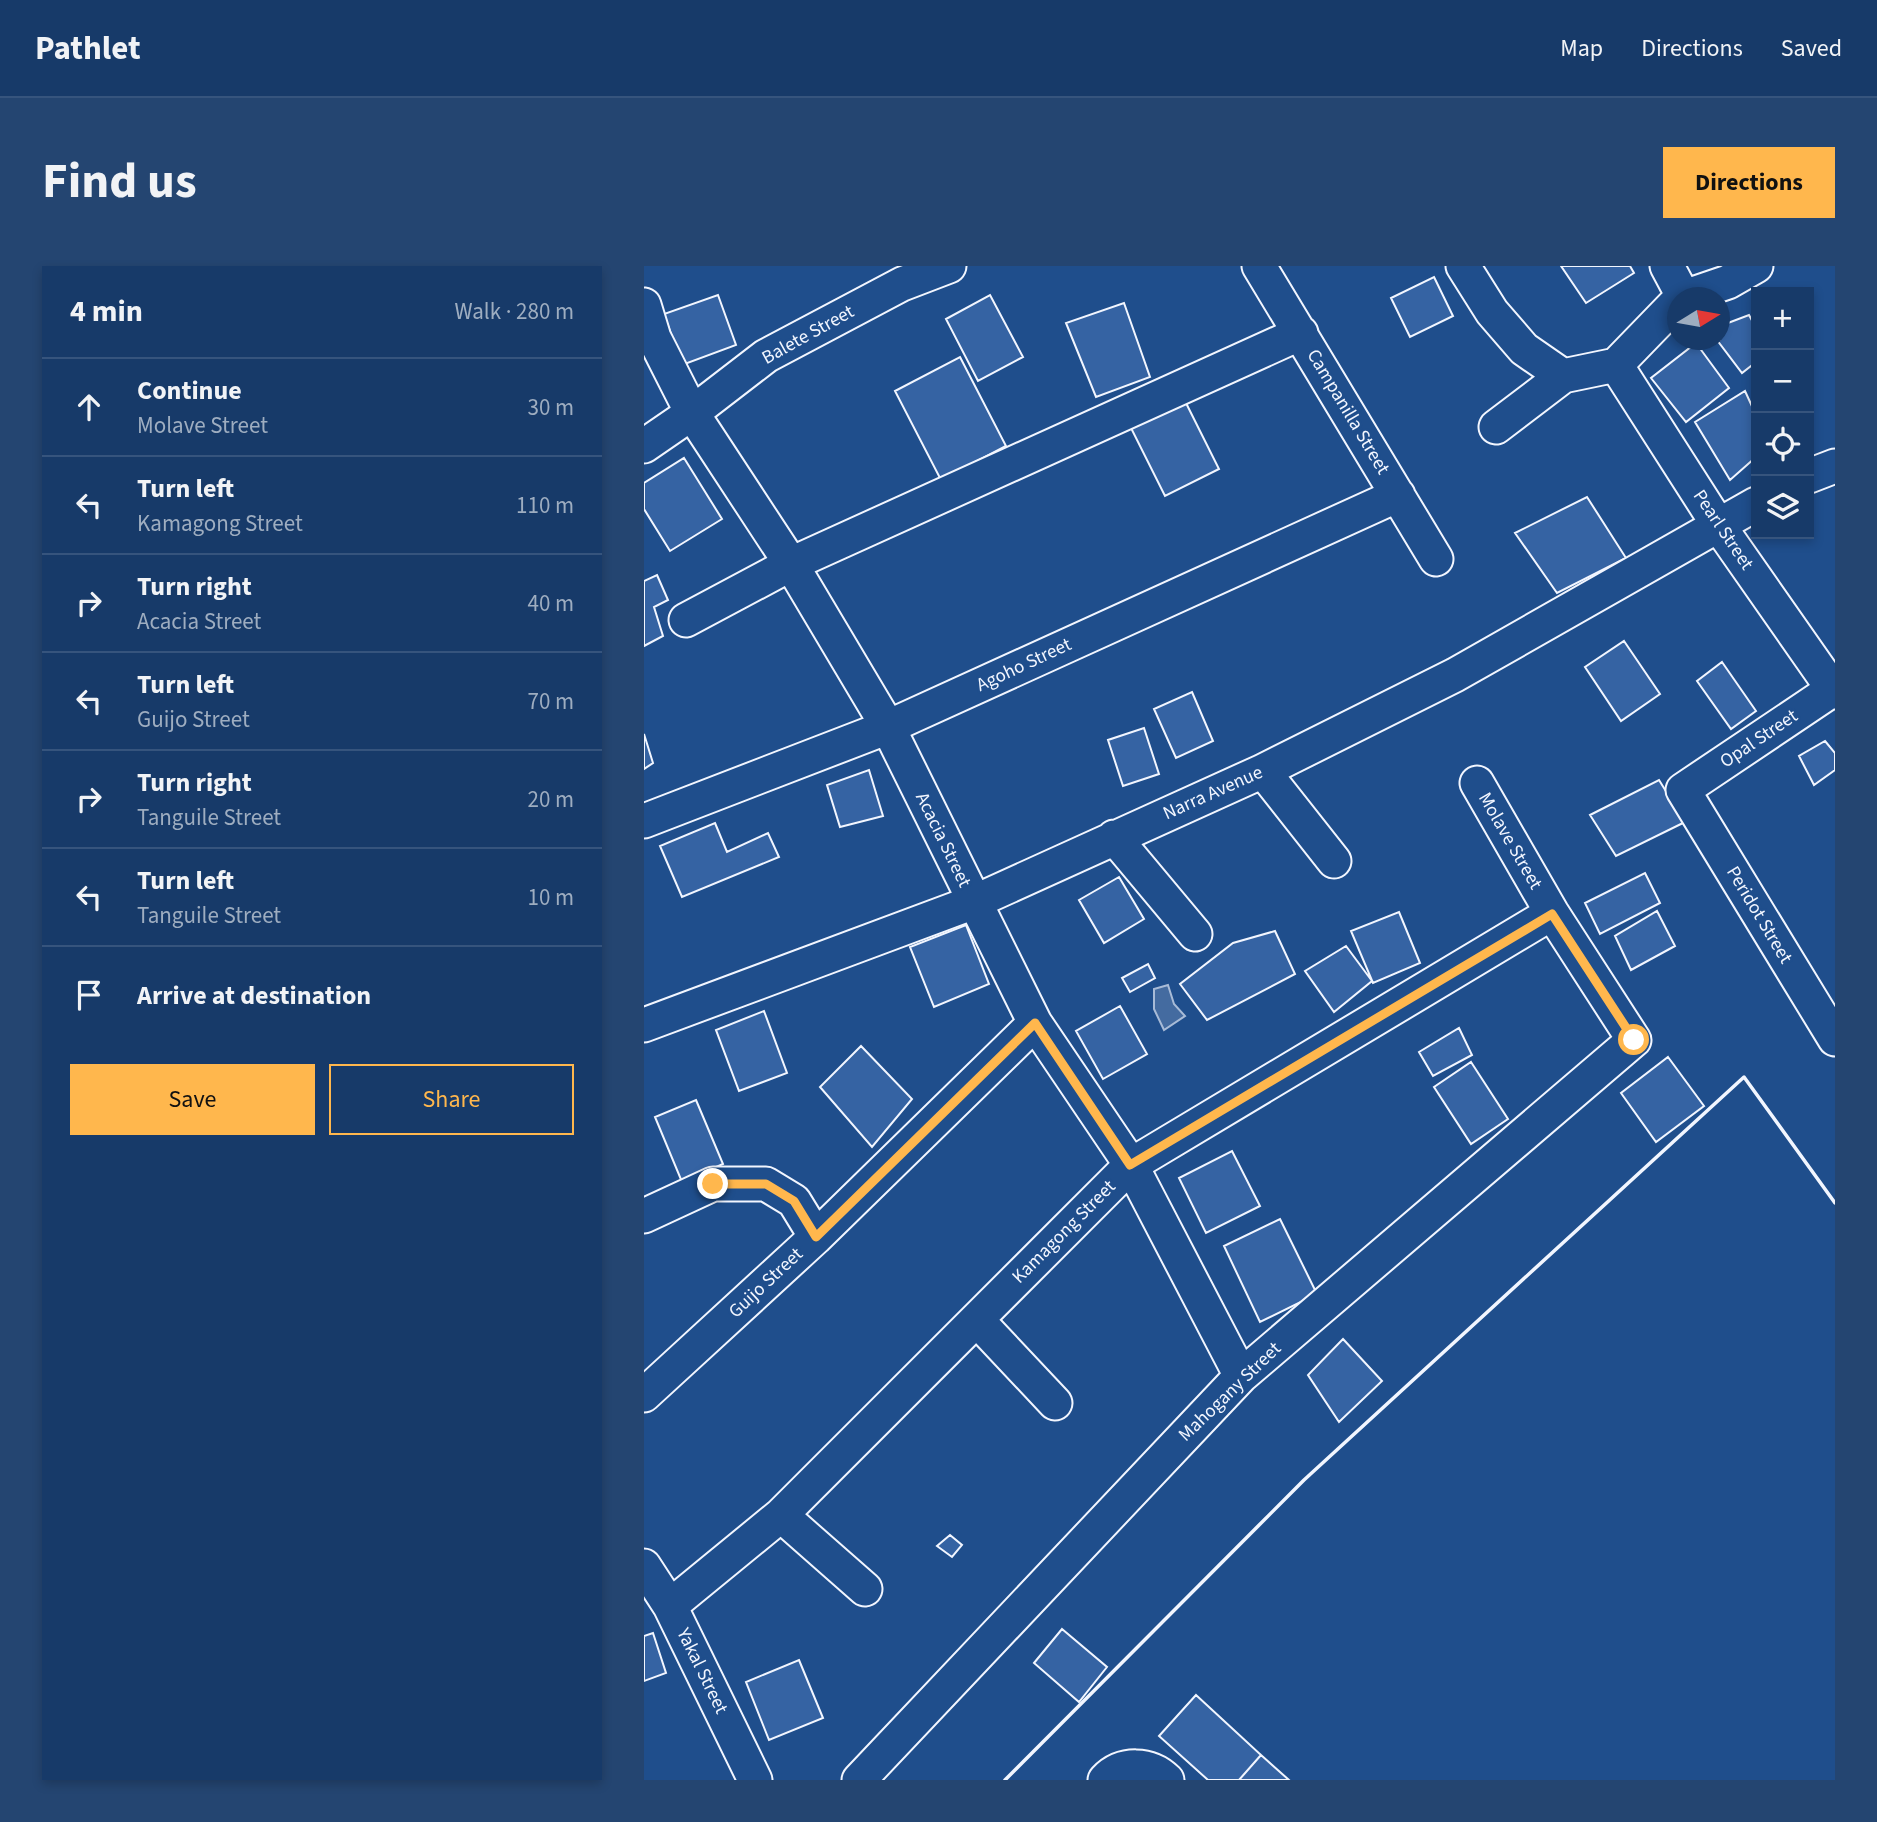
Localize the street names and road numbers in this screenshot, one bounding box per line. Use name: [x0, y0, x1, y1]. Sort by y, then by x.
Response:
street label: Balete Street: [757, 298, 860, 371]
street label: Campanilla Street: [1300, 344, 1396, 480]
street label: Pearl Street: [1686, 484, 1760, 576]
street label: Agoho Street: [972, 631, 1076, 699]
street label: Opal Street: [1715, 703, 1804, 775]
street label: Narra Avenue: [1159, 759, 1267, 827]
street label: Molave Street: [1471, 787, 1549, 895]
street label: Acacia Street: [908, 788, 978, 893]
street label: Peridot Street: [1719, 861, 1799, 969]
street label: Kamagong Street: [1006, 1174, 1122, 1290]
street label: Guijo Street: [723, 1241, 810, 1325]
street label: Mahogany Street: [1173, 1336, 1288, 1448]
street label: Yakal Street: [669, 1623, 735, 1719]

